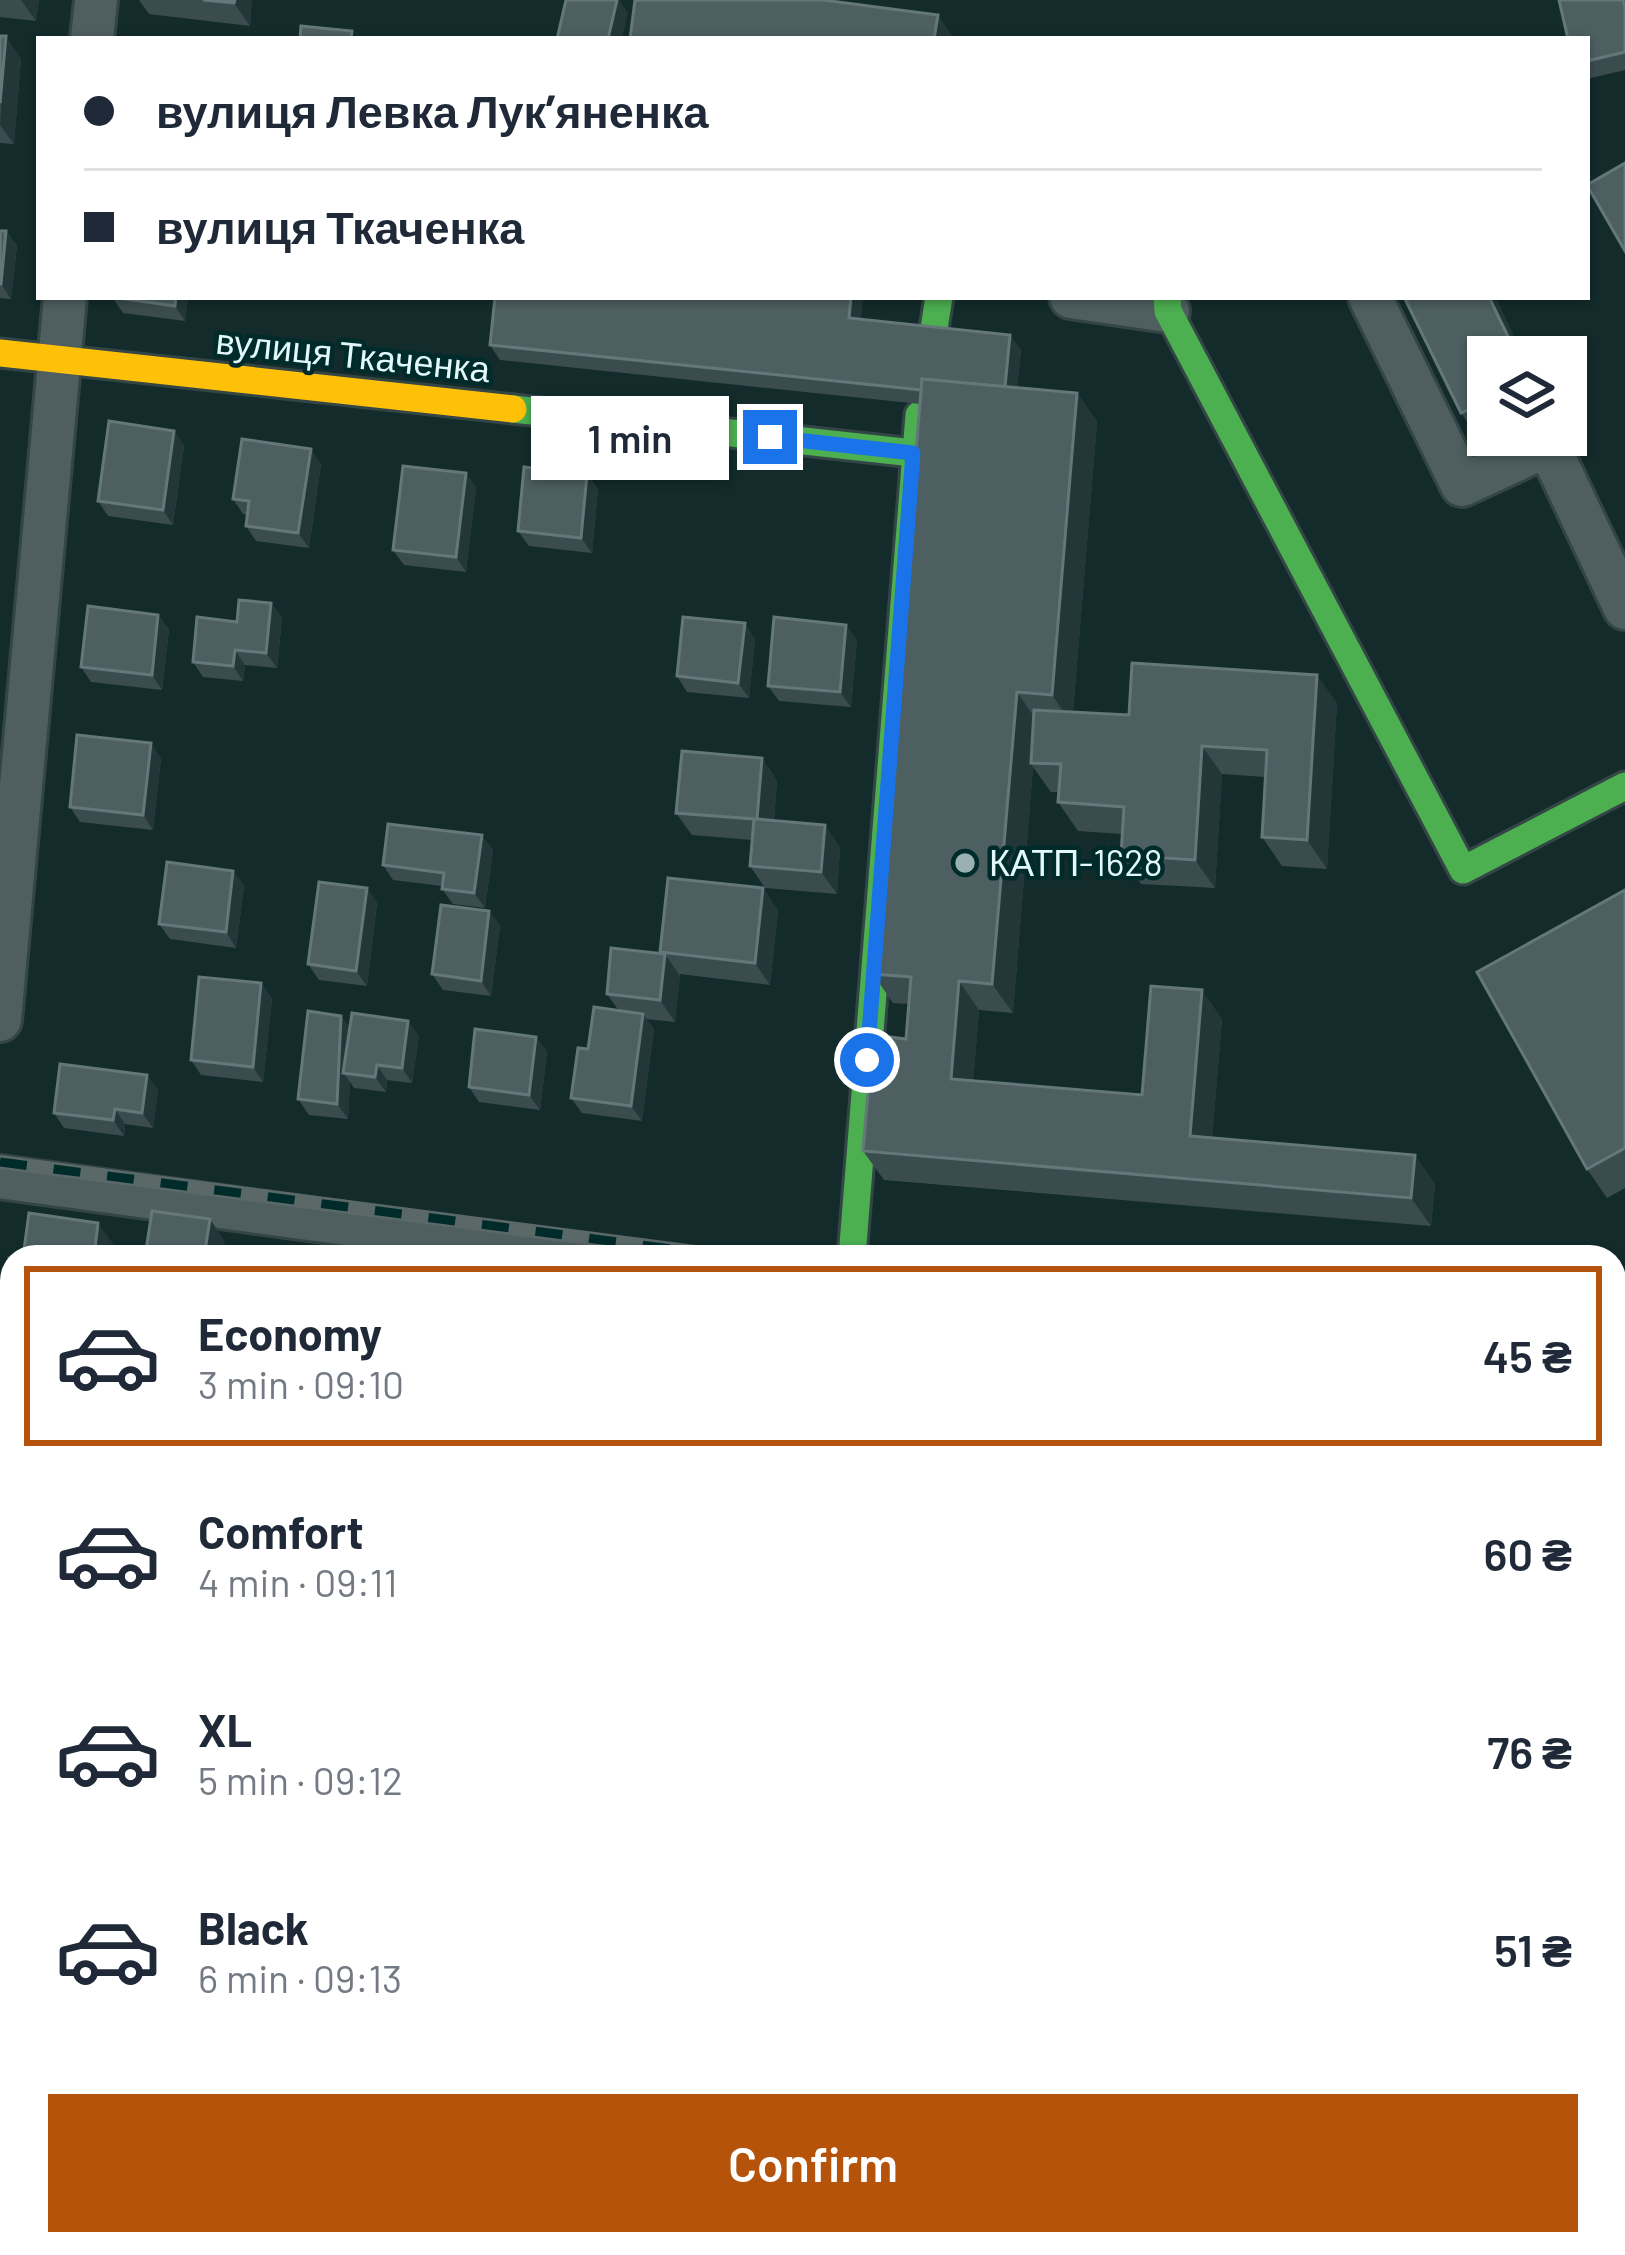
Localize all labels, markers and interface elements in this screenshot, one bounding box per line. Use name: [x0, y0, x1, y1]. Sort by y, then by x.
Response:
text: вулиця Левка Лукʼяненка: [156, 83, 708, 137]
text: вулиця Ткаченка: [156, 199, 524, 253]
street label: вулиця Ткаченка: [214, 318, 493, 390]
map controls: [1467, 336, 1587, 456]
button: layers: [1467, 336, 1587, 456]
callout: 1 min: [530, 395, 728, 479]
route end: [743, 410, 797, 464]
text: 1 min: [587, 414, 673, 461]
place label: КАТП-1628: [989, 840, 1162, 883]
marker: КАТП-1628: [952, 850, 978, 876]
route start: [840, 1033, 894, 1087]
icon: car: [54, 1302, 162, 1410]
text: Economy: [198, 1306, 382, 1360]
text: 45 ₴: [1483, 1328, 1572, 1382]
text: 3 min · 09:10: [198, 1360, 404, 1407]
icon: car: [54, 1500, 162, 1608]
text: Comfort: [198, 1504, 364, 1558]
text: 60 ₴: [1484, 1526, 1572, 1580]
text: 4 min · 09:11: [198, 1558, 397, 1605]
icon: car: [54, 1698, 162, 1806]
text: XL: [198, 1702, 252, 1756]
text: 76 ₴: [1487, 1724, 1572, 1778]
text: 5 min · 09:12: [198, 1756, 403, 1803]
icon: car: [54, 1896, 162, 2004]
text: Black: [198, 1900, 309, 1954]
text: 51 ₴: [1494, 1922, 1572, 1976]
text: 6 min · 09:13: [198, 1954, 402, 2001]
button: Confirm: [48, 2094, 1578, 2232]

